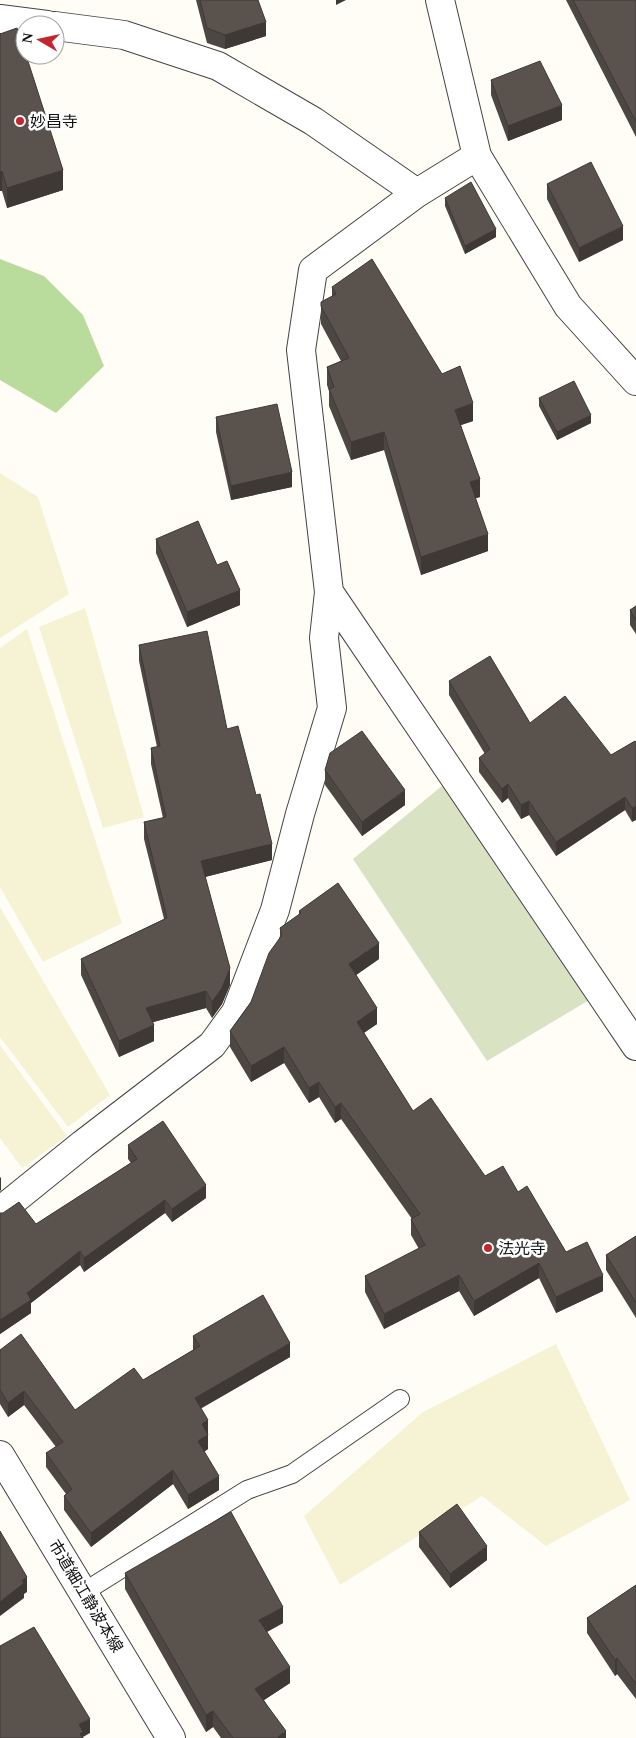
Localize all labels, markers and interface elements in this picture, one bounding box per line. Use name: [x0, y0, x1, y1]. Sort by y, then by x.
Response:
north arrow: [15, 15, 65, 65]
text: N: [19, 32, 36, 44]
place label: 妙昌寺: [30, 113, 78, 130]
marker: 妙昌寺: [14, 115, 26, 127]
place label: 法光寺: [498, 1240, 546, 1257]
marker: 法光寺: [482, 1242, 494, 1254]
street label: 市道細江静波本線: [46, 1537, 126, 1655]

